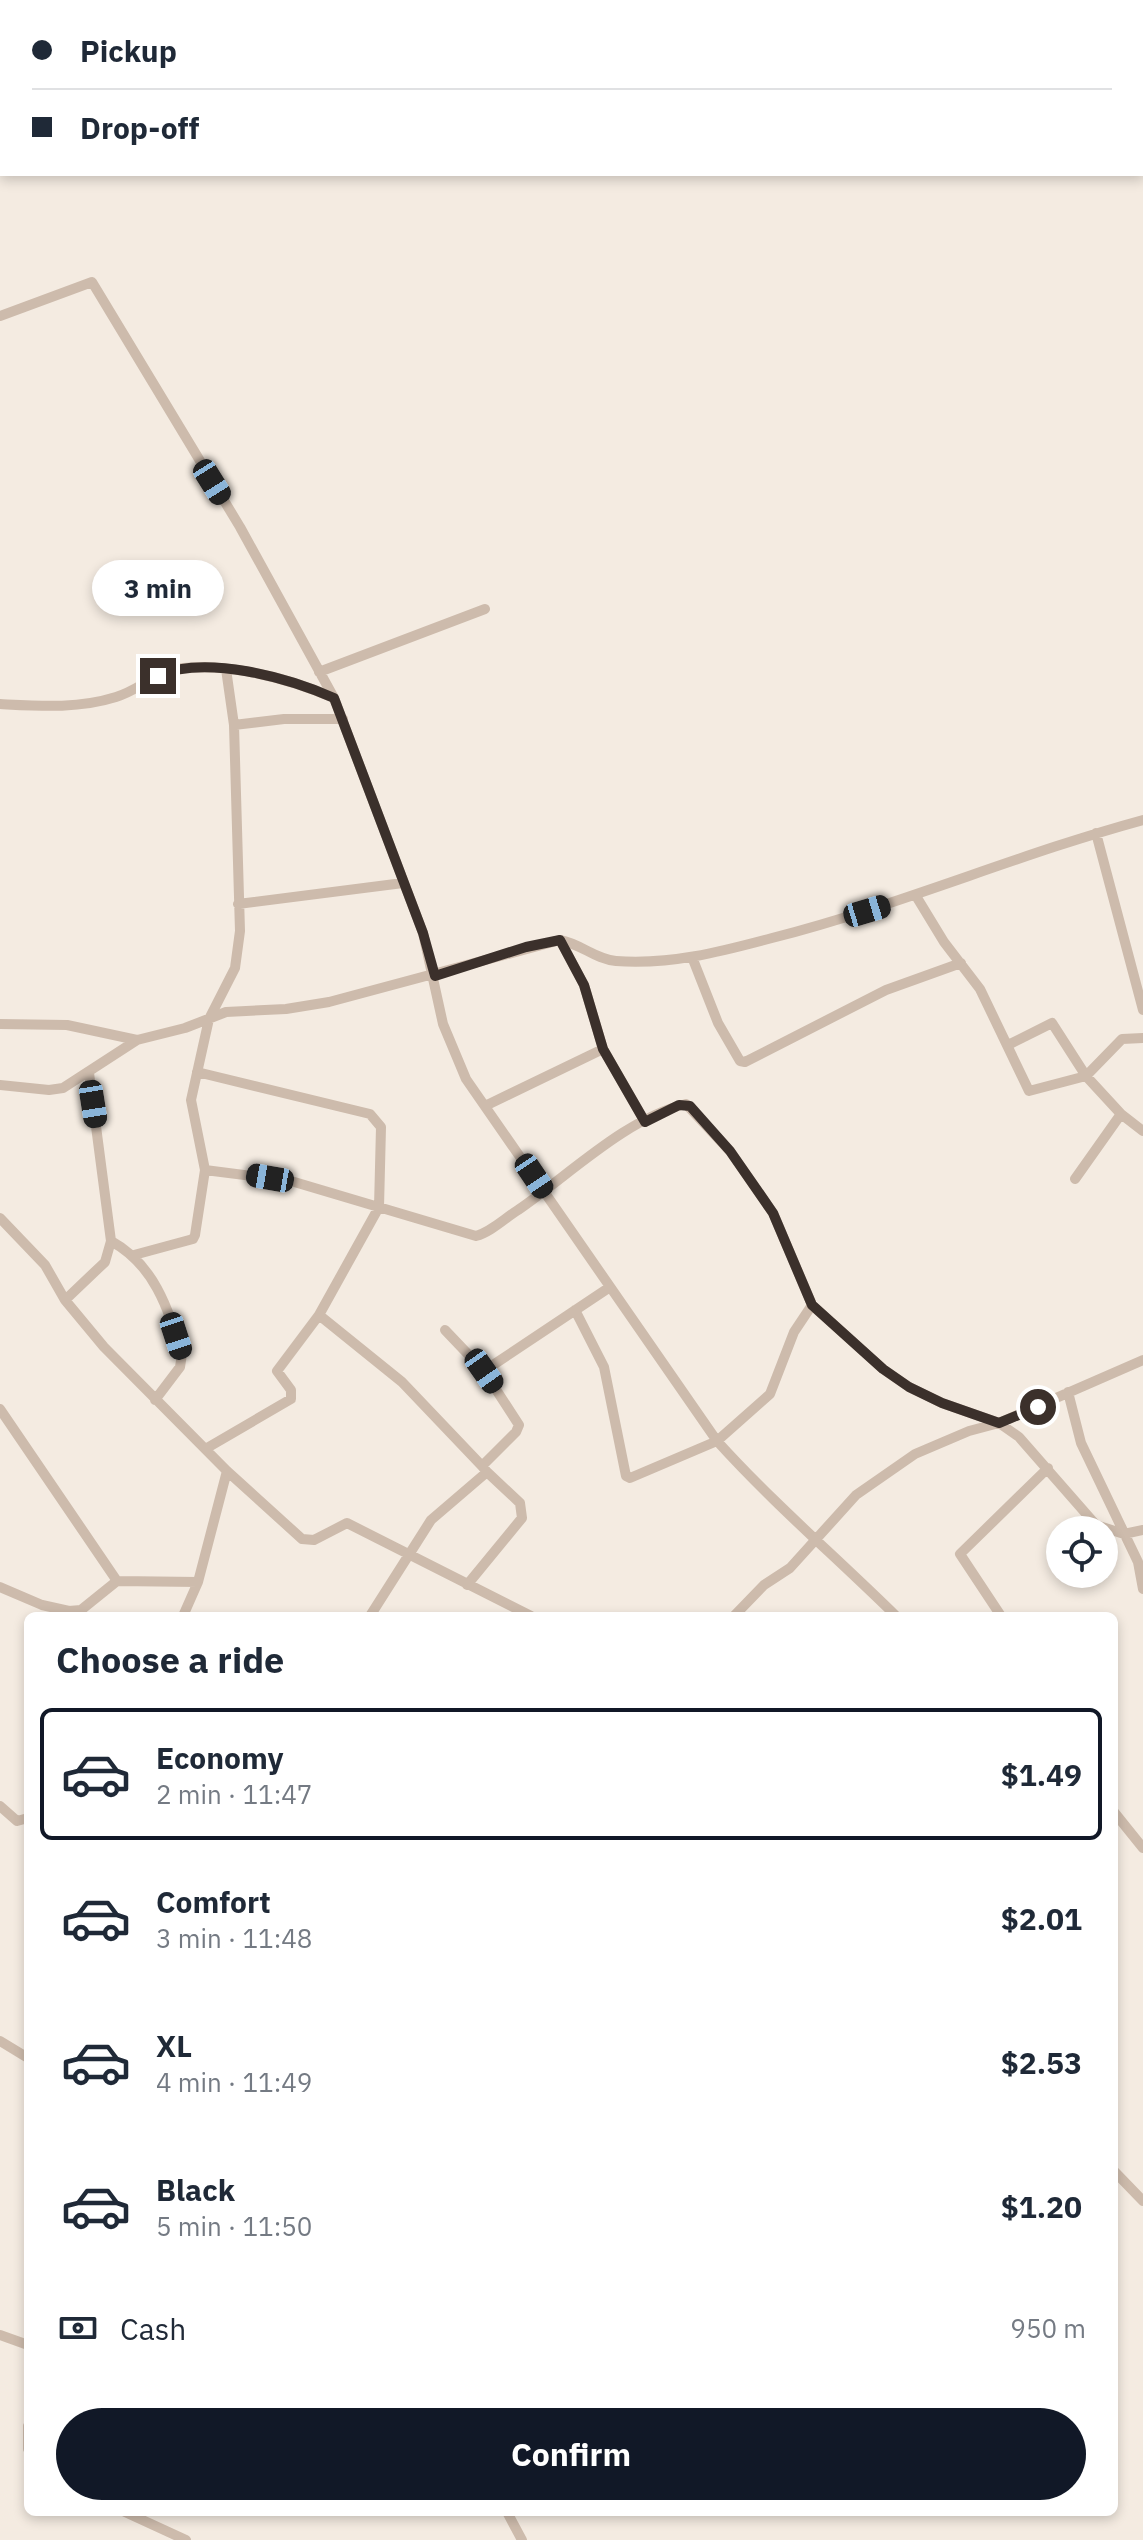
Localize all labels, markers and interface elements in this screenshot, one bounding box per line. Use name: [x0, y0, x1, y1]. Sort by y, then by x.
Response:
text: Pickup: [80, 31, 177, 70]
text: Drop-off: [80, 108, 199, 147]
car: [189, 455, 235, 509]
callout: 3 min: [92, 560, 224, 616]
text: 3 min: [124, 571, 192, 605]
route end: [140, 658, 176, 694]
car: [841, 893, 893, 929]
car: [77, 1078, 109, 1130]
car: [511, 1149, 557, 1203]
car: [244, 1162, 296, 1194]
car: [157, 1309, 195, 1363]
car: [460, 1344, 508, 1398]
route start: [1020, 1389, 1056, 1425]
map controls: [1046, 1516, 1118, 1588]
button: locate: [1046, 1516, 1118, 1588]
text: Choose a ride: [56, 1636, 284, 1683]
icon: car: [60, 1738, 132, 1810]
text: Economy: [156, 1738, 284, 1777]
text: $1.49: [1001, 1755, 1082, 1794]
text: 2 min · 11:47: [156, 1777, 312, 1811]
icon: car: [60, 1882, 132, 1954]
text: Comfort: [156, 1882, 271, 1921]
text: $2.01: [1001, 1899, 1082, 1938]
text: 3 min · 11:48: [156, 1921, 312, 1955]
icon: car: [60, 2026, 132, 2098]
text: XL: [156, 2026, 192, 2065]
text: $2.53: [1001, 2043, 1082, 2082]
text: 4 min · 11:49: [156, 2065, 312, 2099]
icon: car: [60, 2170, 132, 2242]
text: Black: [156, 2170, 235, 2209]
text: $1.20: [1001, 2187, 1082, 2226]
text: 5 min · 11:50: [156, 2209, 312, 2243]
icon: cash: [56, 2306, 100, 2350]
text: Cash: [120, 2309, 186, 2348]
text: 950 m: [1010, 2311, 1086, 2345]
button: Confirm: [56, 2408, 1086, 2500]

